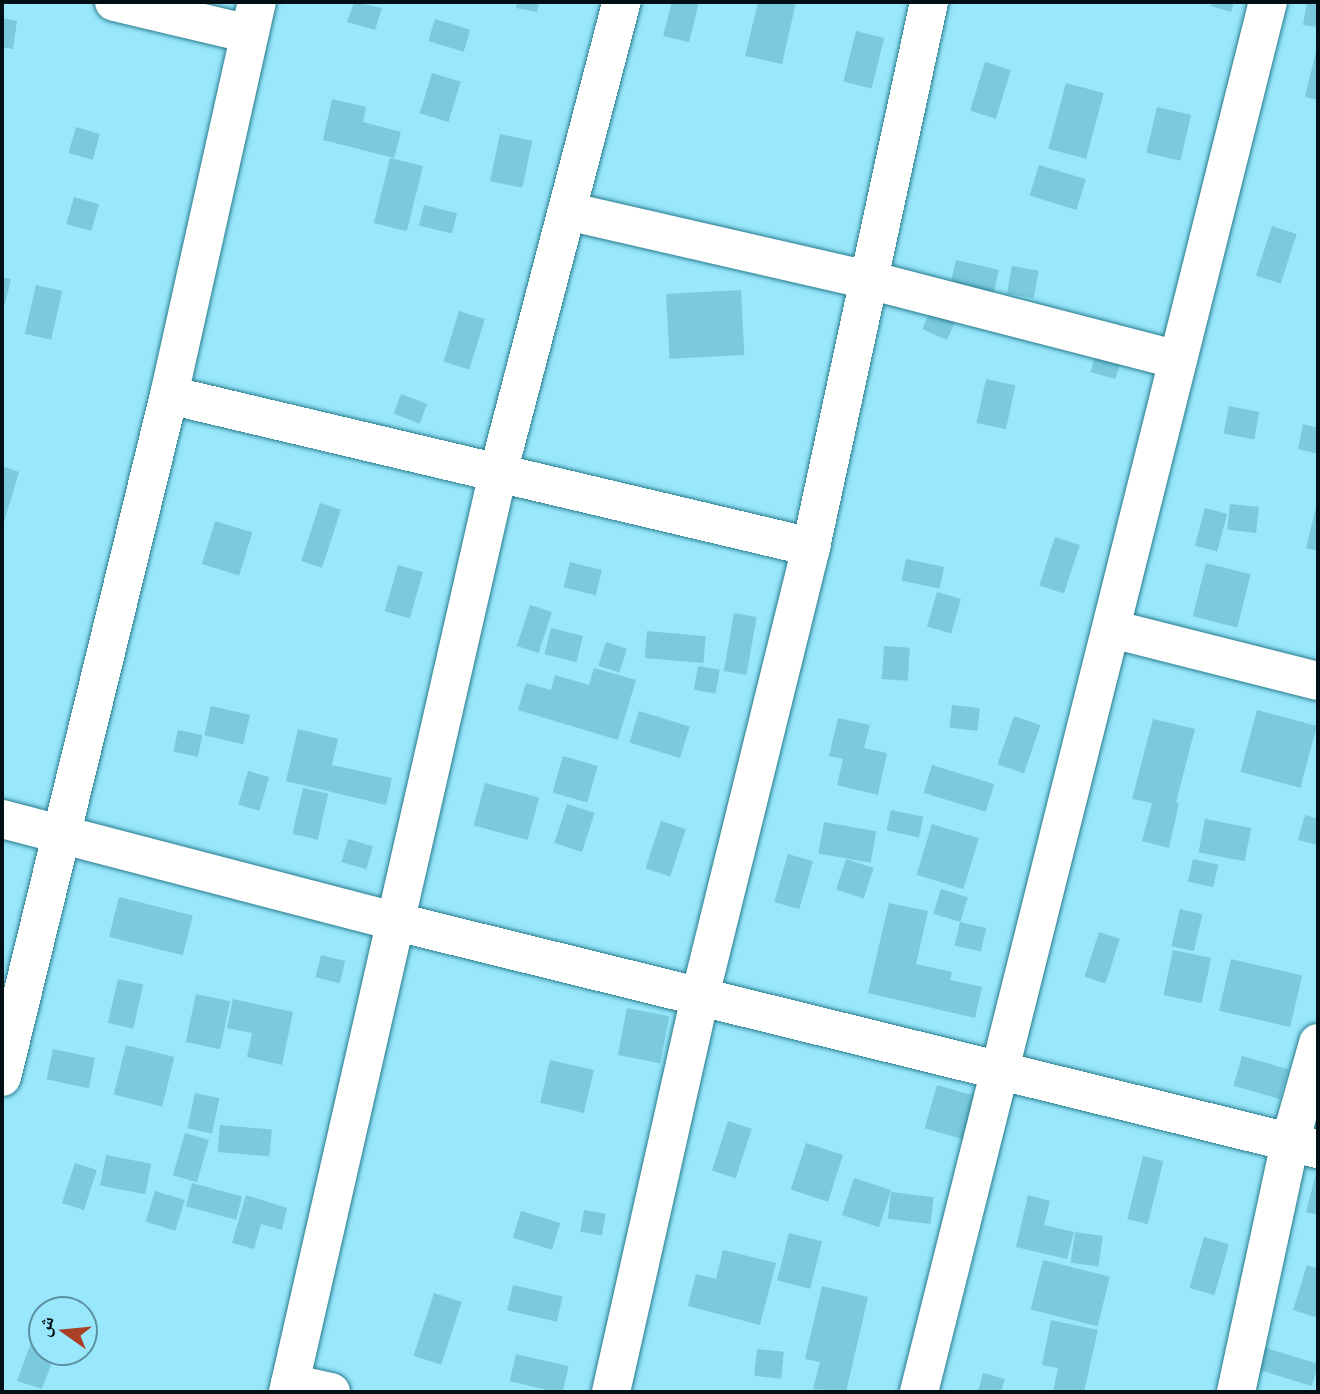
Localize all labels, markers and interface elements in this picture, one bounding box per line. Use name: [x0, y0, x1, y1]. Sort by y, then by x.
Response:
north arrow: [28, 1296, 98, 1366]
text: ش: [30, 1313, 58, 1339]

